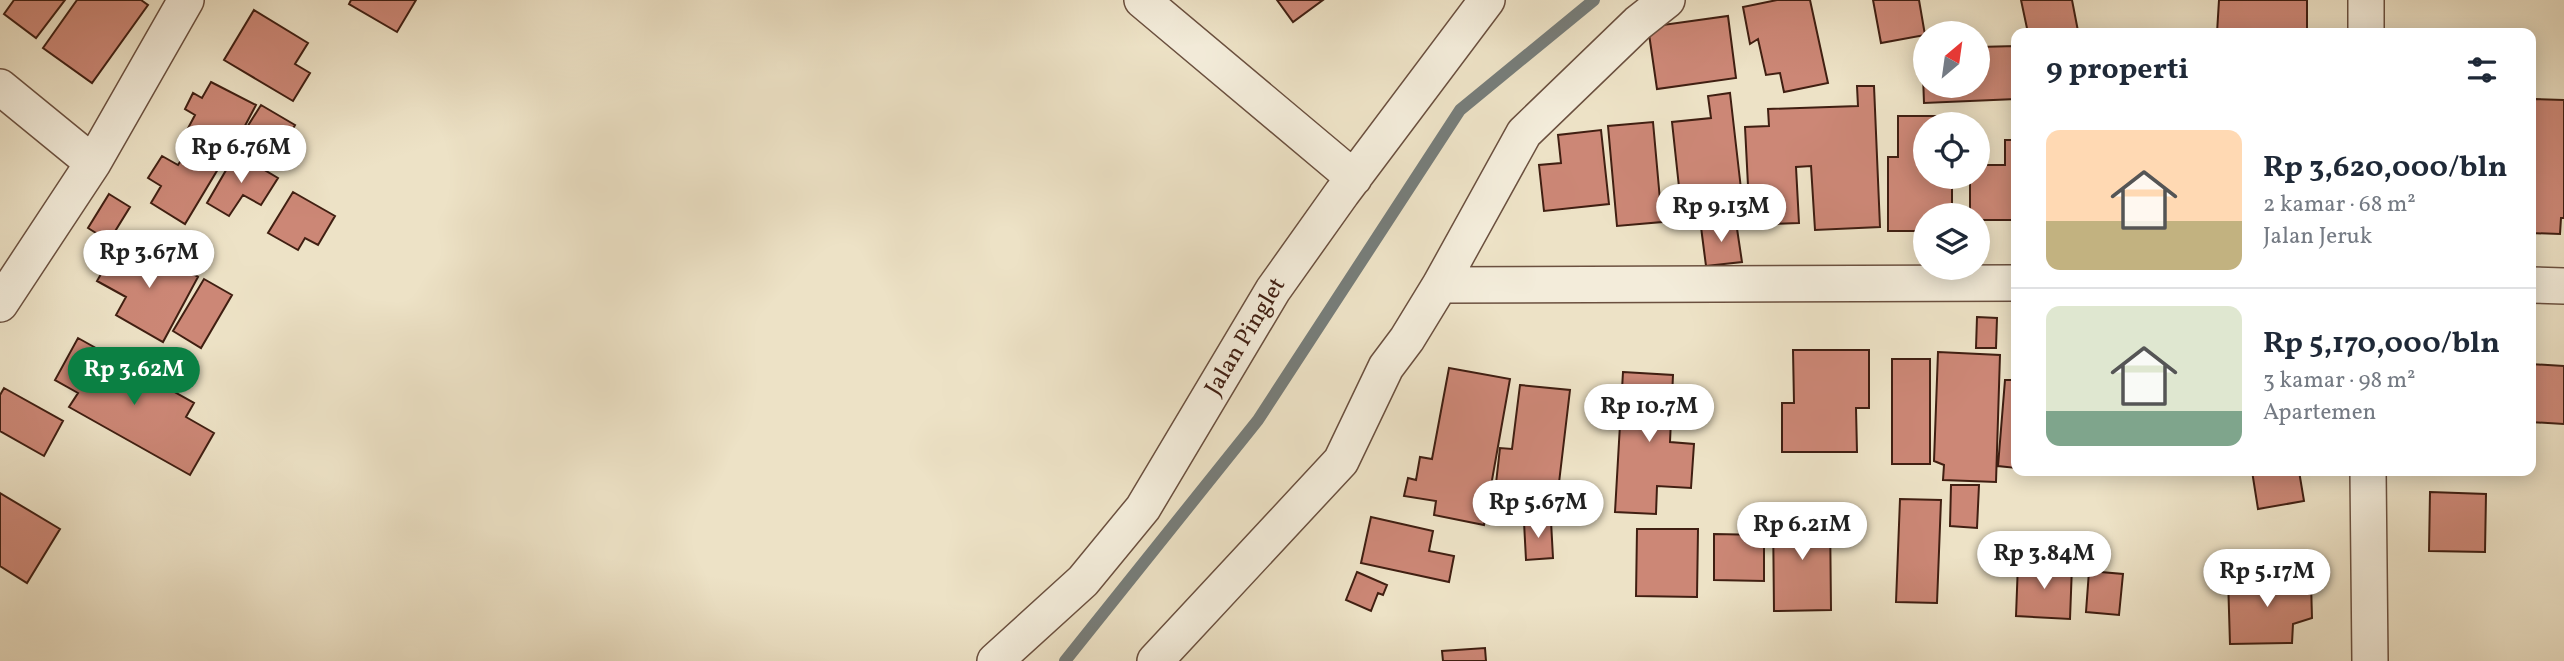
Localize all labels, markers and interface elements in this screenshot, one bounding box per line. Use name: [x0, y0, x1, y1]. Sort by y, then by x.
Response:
north arrow: [1913, 21, 1990, 98]
map controls: [1913, 21, 1990, 280]
text: 9 properti: [2046, 49, 2189, 91]
icon: filters: [2463, 51, 2501, 89]
button: locate: [1913, 112, 1990, 189]
pin: Rp 6.76M: [169, 125, 313, 185]
text: Rp 6.76M: [191, 132, 291, 164]
text: Rp 3,620,000/bln: [2263, 147, 2507, 189]
icon: home: [2102, 158, 2186, 242]
pin: Rp 9.13M: [1649, 184, 1793, 244]
text: 2 kamar · 68 m²: [2263, 189, 2416, 221]
text: Rp 9.13M: [1672, 191, 1770, 223]
button: layers: [1913, 203, 1990, 280]
text: Jalan Jeruk: [2263, 221, 2372, 253]
pin: Rp 3.67M: [77, 230, 221, 290]
text: Rp 3.67M: [99, 237, 199, 269]
street label: Jalan Pinglet: [1197, 271, 1295, 403]
text: Rp 5,170,000/bln: [2263, 323, 2500, 365]
icon: home: [2102, 334, 2186, 418]
pin: Rp 3.62M: [62, 348, 206, 407]
text: Rp 3.62M: [84, 354, 184, 386]
text: 3 kamar · 98 m²: [2263, 365, 2416, 397]
pin: Rp 10.7M: [1577, 384, 1721, 444]
text: Rp 10.7M: [1600, 391, 1698, 423]
text: Apartemen: [2263, 397, 2376, 429]
pin: Rp 5.67M: [1466, 480, 1610, 540]
text: Rp 5.67M: [1489, 487, 1587, 519]
pin: Rp 6.21M: [1730, 503, 1874, 562]
text: Rp 6.21M: [1753, 509, 1851, 541]
pin: Rp 3.84M: [1972, 532, 2116, 591]
text: Rp 3.84M: [1993, 538, 2095, 570]
pin: Rp 5.17M: [2195, 550, 2339, 609]
text: Rp 5.17M: [2219, 556, 2315, 588]

